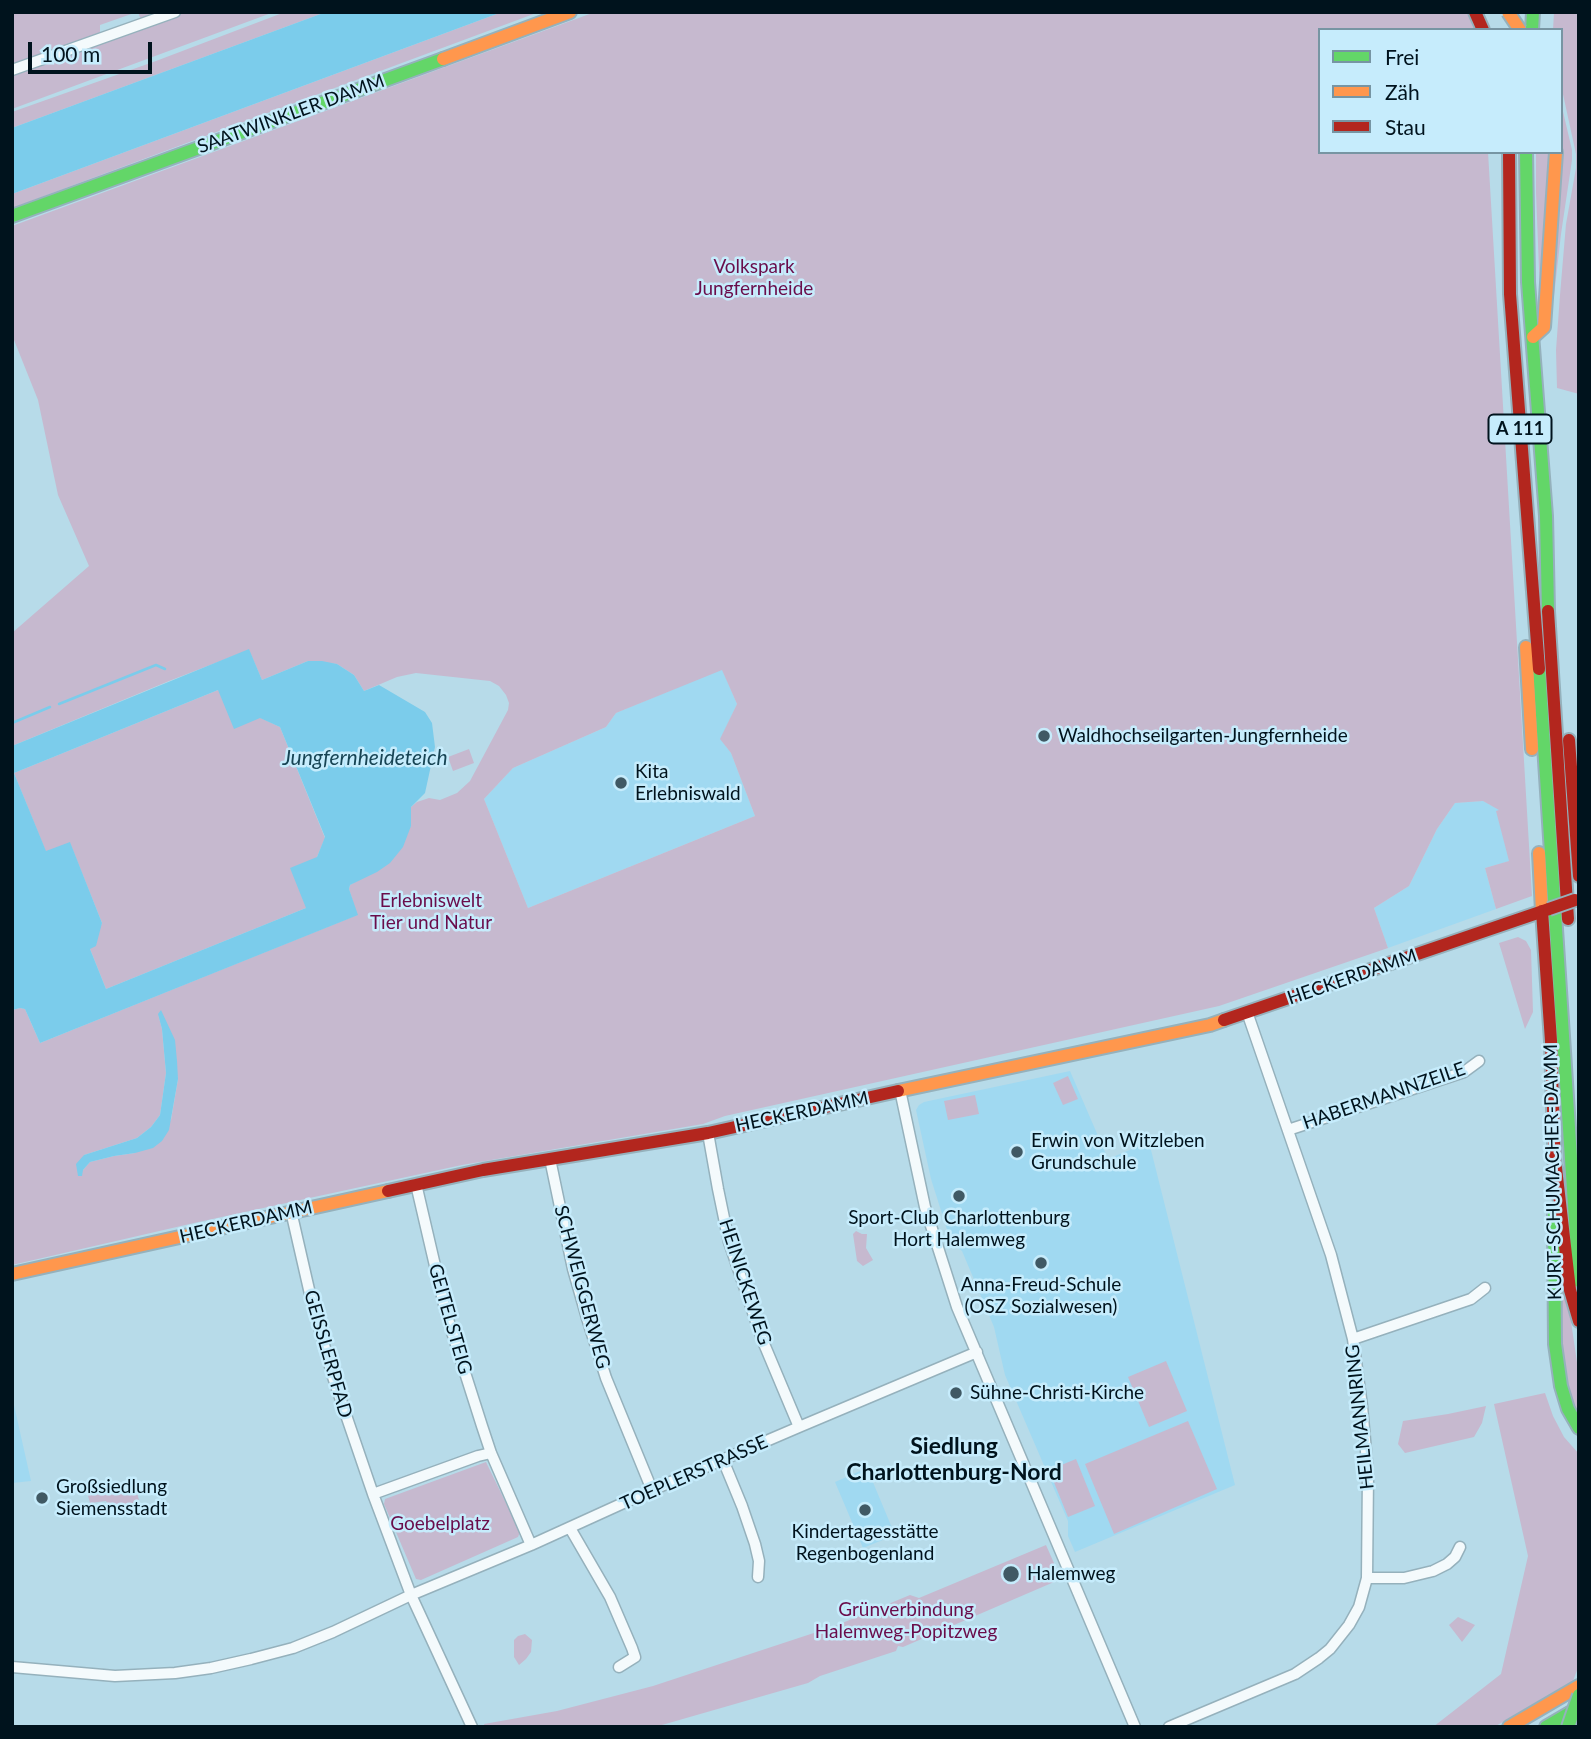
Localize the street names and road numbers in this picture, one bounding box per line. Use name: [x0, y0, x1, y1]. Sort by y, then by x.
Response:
street label: SAATWINKLER DAMM: [194, 70, 388, 158]
road number: A 111: [1488, 414, 1552, 444]
street label: HECKERDAMM: [1284, 944, 1420, 1010]
street label: KURT-SCHUMACHER-DAMM: [1539, 1044, 1567, 1300]
street label: HABERMANNZEILE: [1300, 1057, 1468, 1135]
street label: HECKERDAMM: [733, 1087, 871, 1137]
street label: HECKERDAMM: [177, 1196, 315, 1248]
street label: SCHWEIGGERWEG: [549, 1203, 615, 1371]
street label: HEINICKEWEG: [714, 1216, 776, 1348]
street label: GEITELSTEIG: [423, 1261, 477, 1377]
street label: GEISSLERPFAD: [299, 1288, 357, 1420]
street label: HEILMANNRING: [1341, 1343, 1379, 1491]
street label: TOEPLERSTRASSE: [617, 1430, 771, 1516]

